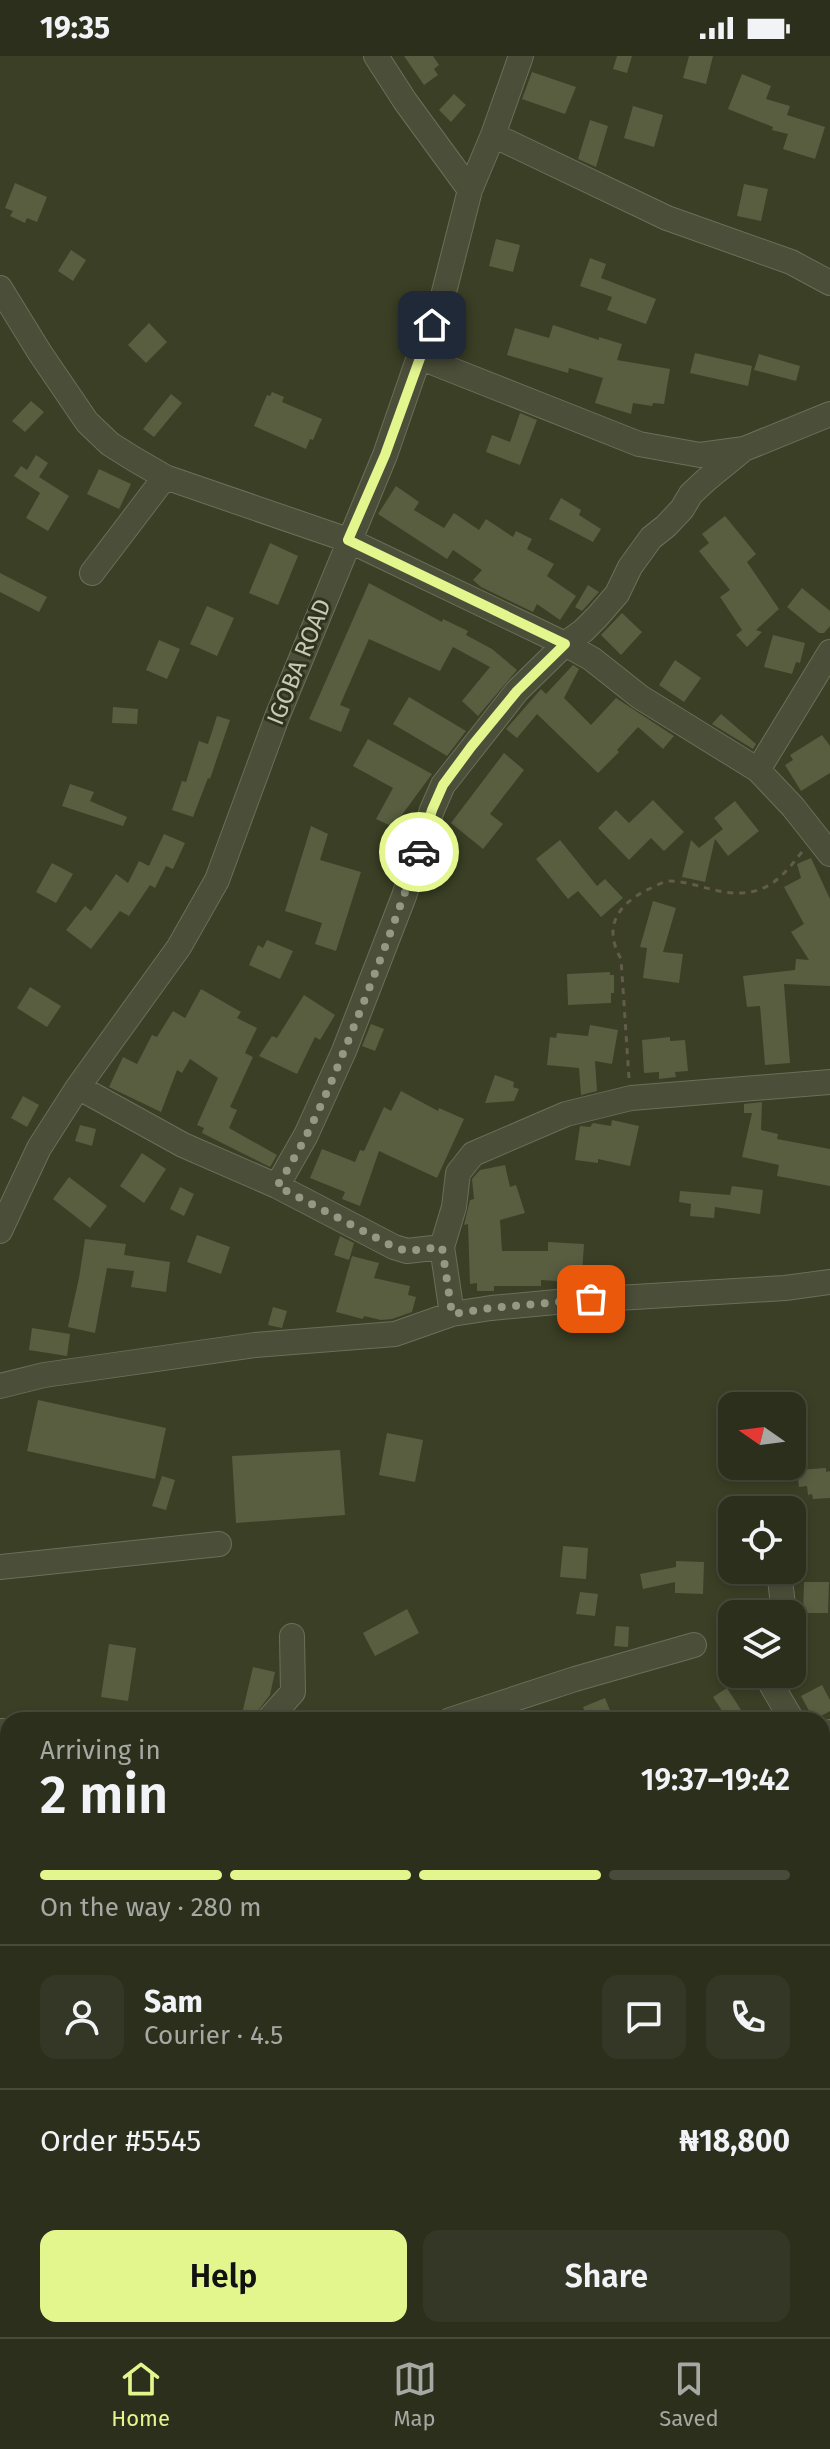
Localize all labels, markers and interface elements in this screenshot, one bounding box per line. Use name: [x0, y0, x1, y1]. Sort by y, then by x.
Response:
text: 19:35: [40, 10, 110, 46]
pin: [398, 291, 466, 359]
icon: home: [410, 303, 454, 347]
street label: IGOBA ROAD: [261, 595, 337, 729]
courier: [379, 812, 459, 892]
icon: car: [397, 830, 441, 874]
pin: [557, 1265, 625, 1333]
icon: bag: [569, 1277, 613, 1321]
north arrow: [718, 1392, 806, 1480]
map controls: [718, 1392, 806, 1688]
button: locate: [718, 1496, 806, 1584]
button: layers: [718, 1600, 806, 1688]
text: Arriving in: [40, 1735, 161, 1766]
text: 19:37–19:42: [641, 1762, 790, 1798]
text: 2 min: [40, 1764, 168, 1827]
text: On the way · 280 m: [40, 1892, 262, 1923]
button: person: [40, 1975, 124, 2059]
button: chat: [602, 1975, 686, 2059]
button: phone: [706, 1975, 790, 2059]
text: Sam: [144, 1984, 203, 2020]
text: Courier · 4.5: [144, 2020, 283, 2051]
text: Order #5545: [40, 2123, 201, 2159]
text: ₦18,800: [679, 2123, 790, 2159]
button: Help: [40, 2230, 407, 2322]
button: Share: [423, 2230, 790, 2322]
tab: Home: [111, 2357, 170, 2432]
tab: Map: [393, 2357, 437, 2432]
tab: Saved: [659, 2357, 719, 2432]

